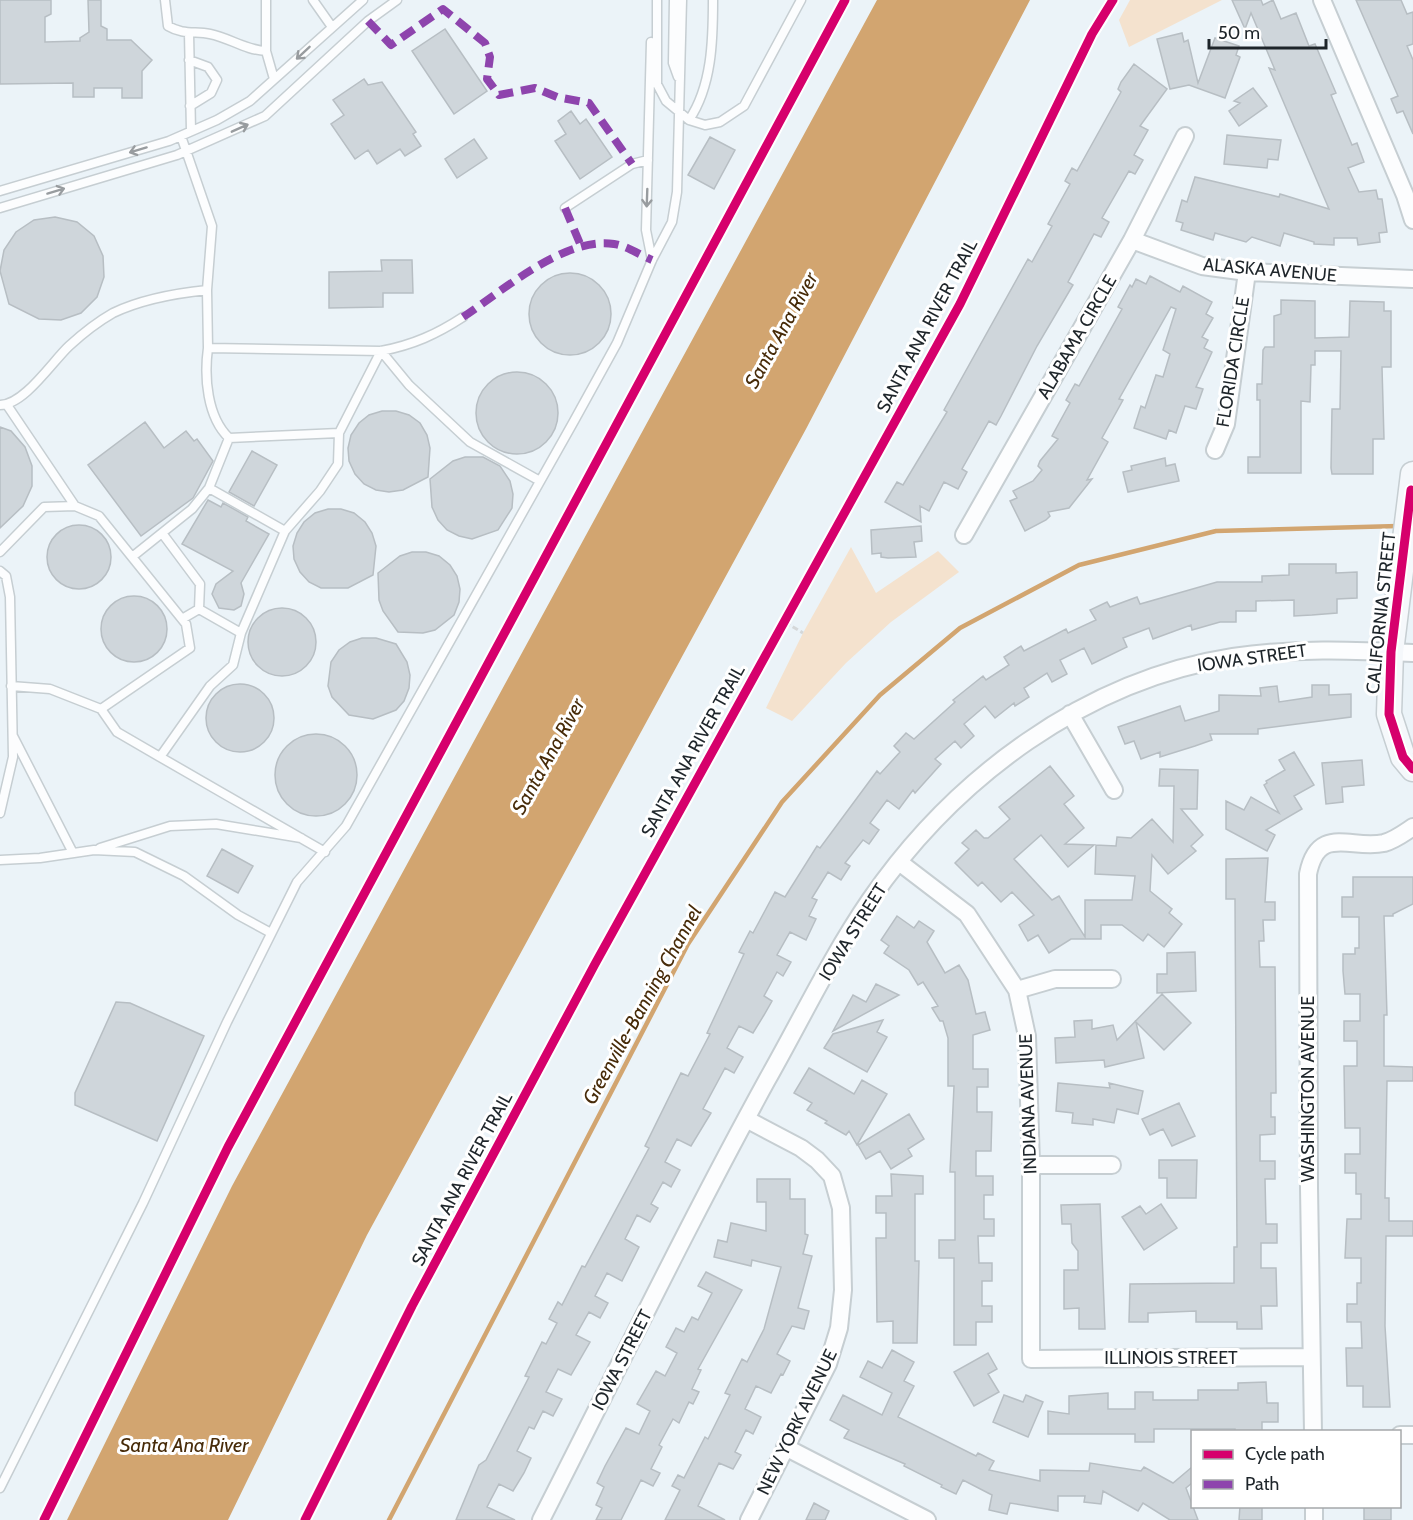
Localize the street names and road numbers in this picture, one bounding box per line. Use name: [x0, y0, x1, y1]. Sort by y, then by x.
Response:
street label: SANTA ANA RIVER TRAIL: [872, 235, 982, 417]
street label: ALASKA AVENUE: [1202, 253, 1338, 287]
street label: ALABAMA CIRCLE: [1033, 271, 1121, 403]
street label: FLORIDA CIRCLE: [1212, 295, 1254, 429]
street label: CALIFORNIA STREET: [1362, 531, 1400, 695]
street label: IOWA STREET: [1196, 639, 1309, 677]
street label: SANTA ANA RIVER TRAIL: [637, 661, 749, 841]
street label: IOWA STREET: [814, 879, 892, 985]
street label: WASHINGTON AVENUE: [1297, 996, 1319, 1182]
street label: INDIANA AVENUE: [1015, 1033, 1041, 1175]
street label: SANTA ANA RIVER TRAIL: [407, 1088, 517, 1270]
street label: IOWA STREET: [587, 1306, 657, 1414]
street label: NEW YORK AVENUE: [752, 1346, 842, 1498]
street label: ILLINOIS STREET: [1104, 1347, 1238, 1369]

